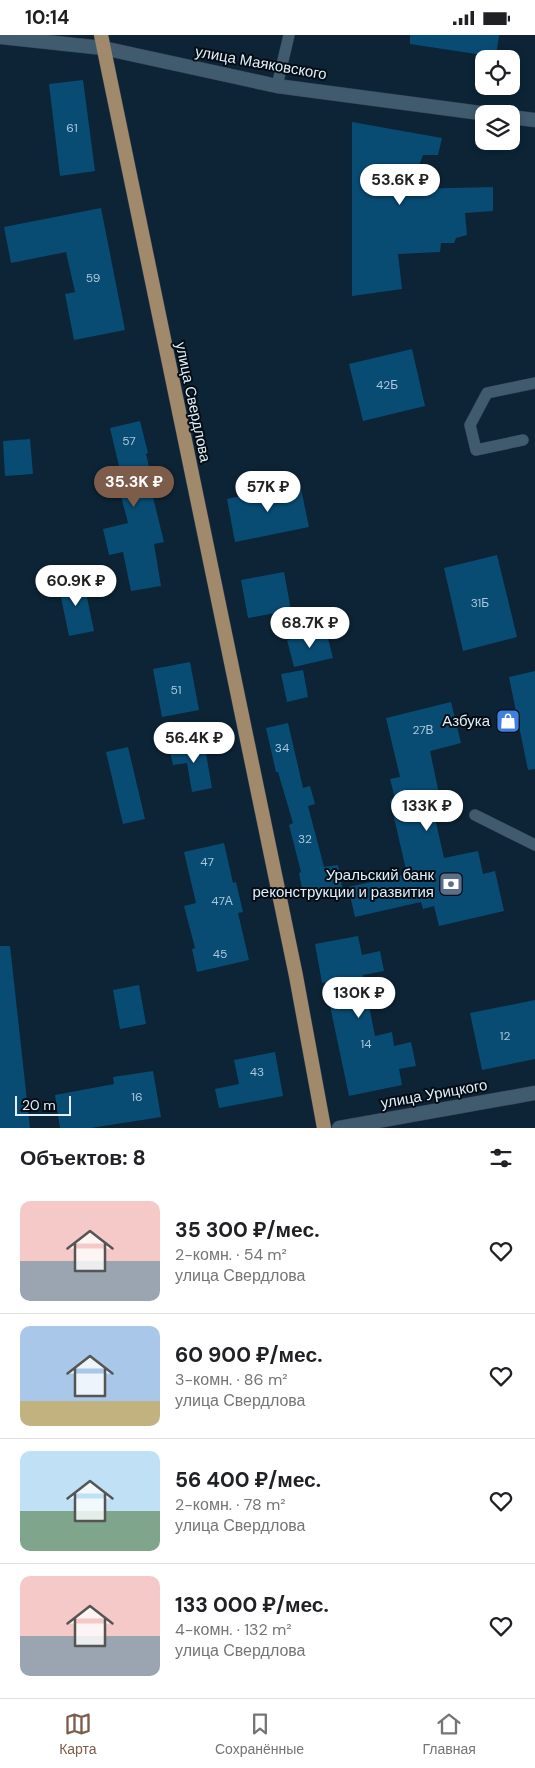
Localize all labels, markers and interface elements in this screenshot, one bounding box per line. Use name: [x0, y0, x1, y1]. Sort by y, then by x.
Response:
text: 10:14: [25, 5, 69, 30]
street label: улица Маяковского: [194, 42, 328, 84]
map controls: [475, 50, 520, 150]
button: locate: [475, 50, 520, 95]
button: layers: [475, 105, 520, 150]
house number: 61: [66, 120, 78, 136]
pin: 53.6K ₽: [354, 163, 446, 206]
text: 53.6K ₽: [371, 169, 429, 190]
house number: 59: [86, 270, 100, 286]
street label: улица Свердлова: [170, 340, 216, 465]
house number: 42Б: [376, 377, 398, 393]
house number: 57: [122, 433, 136, 449]
pin: 35.3K ₽: [88, 465, 180, 508]
text: 35.3K ₽: [105, 471, 163, 492]
pin: 57K ₽: [233, 471, 303, 513]
text: 57K ₽: [246, 476, 290, 497]
pin: 60.9K ₽: [30, 565, 122, 607]
text: 60.9K ₽: [46, 570, 106, 591]
house number: 31Б: [471, 595, 489, 611]
pin: 68.7K ₽: [264, 607, 356, 649]
text: 68.7K ₽: [281, 612, 339, 633]
house number: 51: [170, 682, 182, 698]
shop icon: Азбука: [495, 708, 521, 734]
place label: Азбука: [442, 711, 491, 731]
pin: 56.4K ₽: [148, 721, 240, 764]
house number: 27В: [412, 722, 434, 738]
text: 56.4K ₽: [165, 727, 223, 748]
house number: 34: [275, 740, 289, 756]
pin: 133K ₽: [386, 789, 468, 832]
text: 133K ₽: [402, 795, 452, 816]
house number: 32: [298, 831, 312, 847]
house number: 47: [200, 854, 214, 870]
place label: Уральский банк реконструкции и развития: [253, 865, 434, 902]
bank icon: Уральский банк реконструкции и развития: [438, 871, 464, 897]
house number: 47А: [211, 893, 233, 909]
house number: 45: [213, 946, 227, 962]
pin: 130K ₽: [318, 977, 400, 1019]
text: 130K ₽: [333, 982, 385, 1003]
house number: 12: [500, 1028, 510, 1044]
house number: 14: [360, 1036, 372, 1052]
house number: 43: [250, 1064, 264, 1080]
street label: улица Урицкого: [379, 1075, 489, 1113]
house number: 16: [131, 1089, 143, 1105]
scale bar: [15, 1093, 71, 1116]
text: 20 m: [22, 1096, 56, 1114]
text: Объектов: 8: [20, 1144, 146, 1172]
icon: filters: [487, 1144, 515, 1172]
text: 35 300 ₽/мес.: [175, 1216, 319, 1244]
icon: home: [60, 1221, 120, 1281]
icon: heart: [487, 1237, 515, 1265]
text: 2-комн. · 54 m²: [175, 1244, 287, 1265]
text: улица Свердлова: [175, 1265, 306, 1286]
text: 60 900 ₽/мес.: [175, 1341, 322, 1369]
icon: home: [60, 1346, 120, 1406]
icon: heart: [487, 1362, 515, 1390]
text: 3-комн. · 86 m²: [175, 1369, 287, 1390]
text: улица Свердлова: [175, 1390, 306, 1411]
text: 56 400 ₽/мес.: [175, 1466, 321, 1494]
icon: home: [60, 1471, 120, 1531]
icon: heart: [487, 1487, 515, 1515]
text: 2-комн. · 78 m²: [175, 1494, 285, 1515]
text: улица Свердлова: [175, 1515, 306, 1536]
text: 133 000 ₽/мес.: [175, 1591, 329, 1619]
icon: home: [60, 1596, 120, 1656]
icon: heart: [487, 1612, 515, 1640]
text: 4-комн. · 132 m²: [175, 1619, 292, 1640]
text: улица Свердлова: [175, 1640, 306, 1661]
tab: Карта: [59, 1710, 97, 1758]
tab: Сохранённые: [215, 1710, 304, 1758]
tab: Главная: [423, 1710, 476, 1758]

